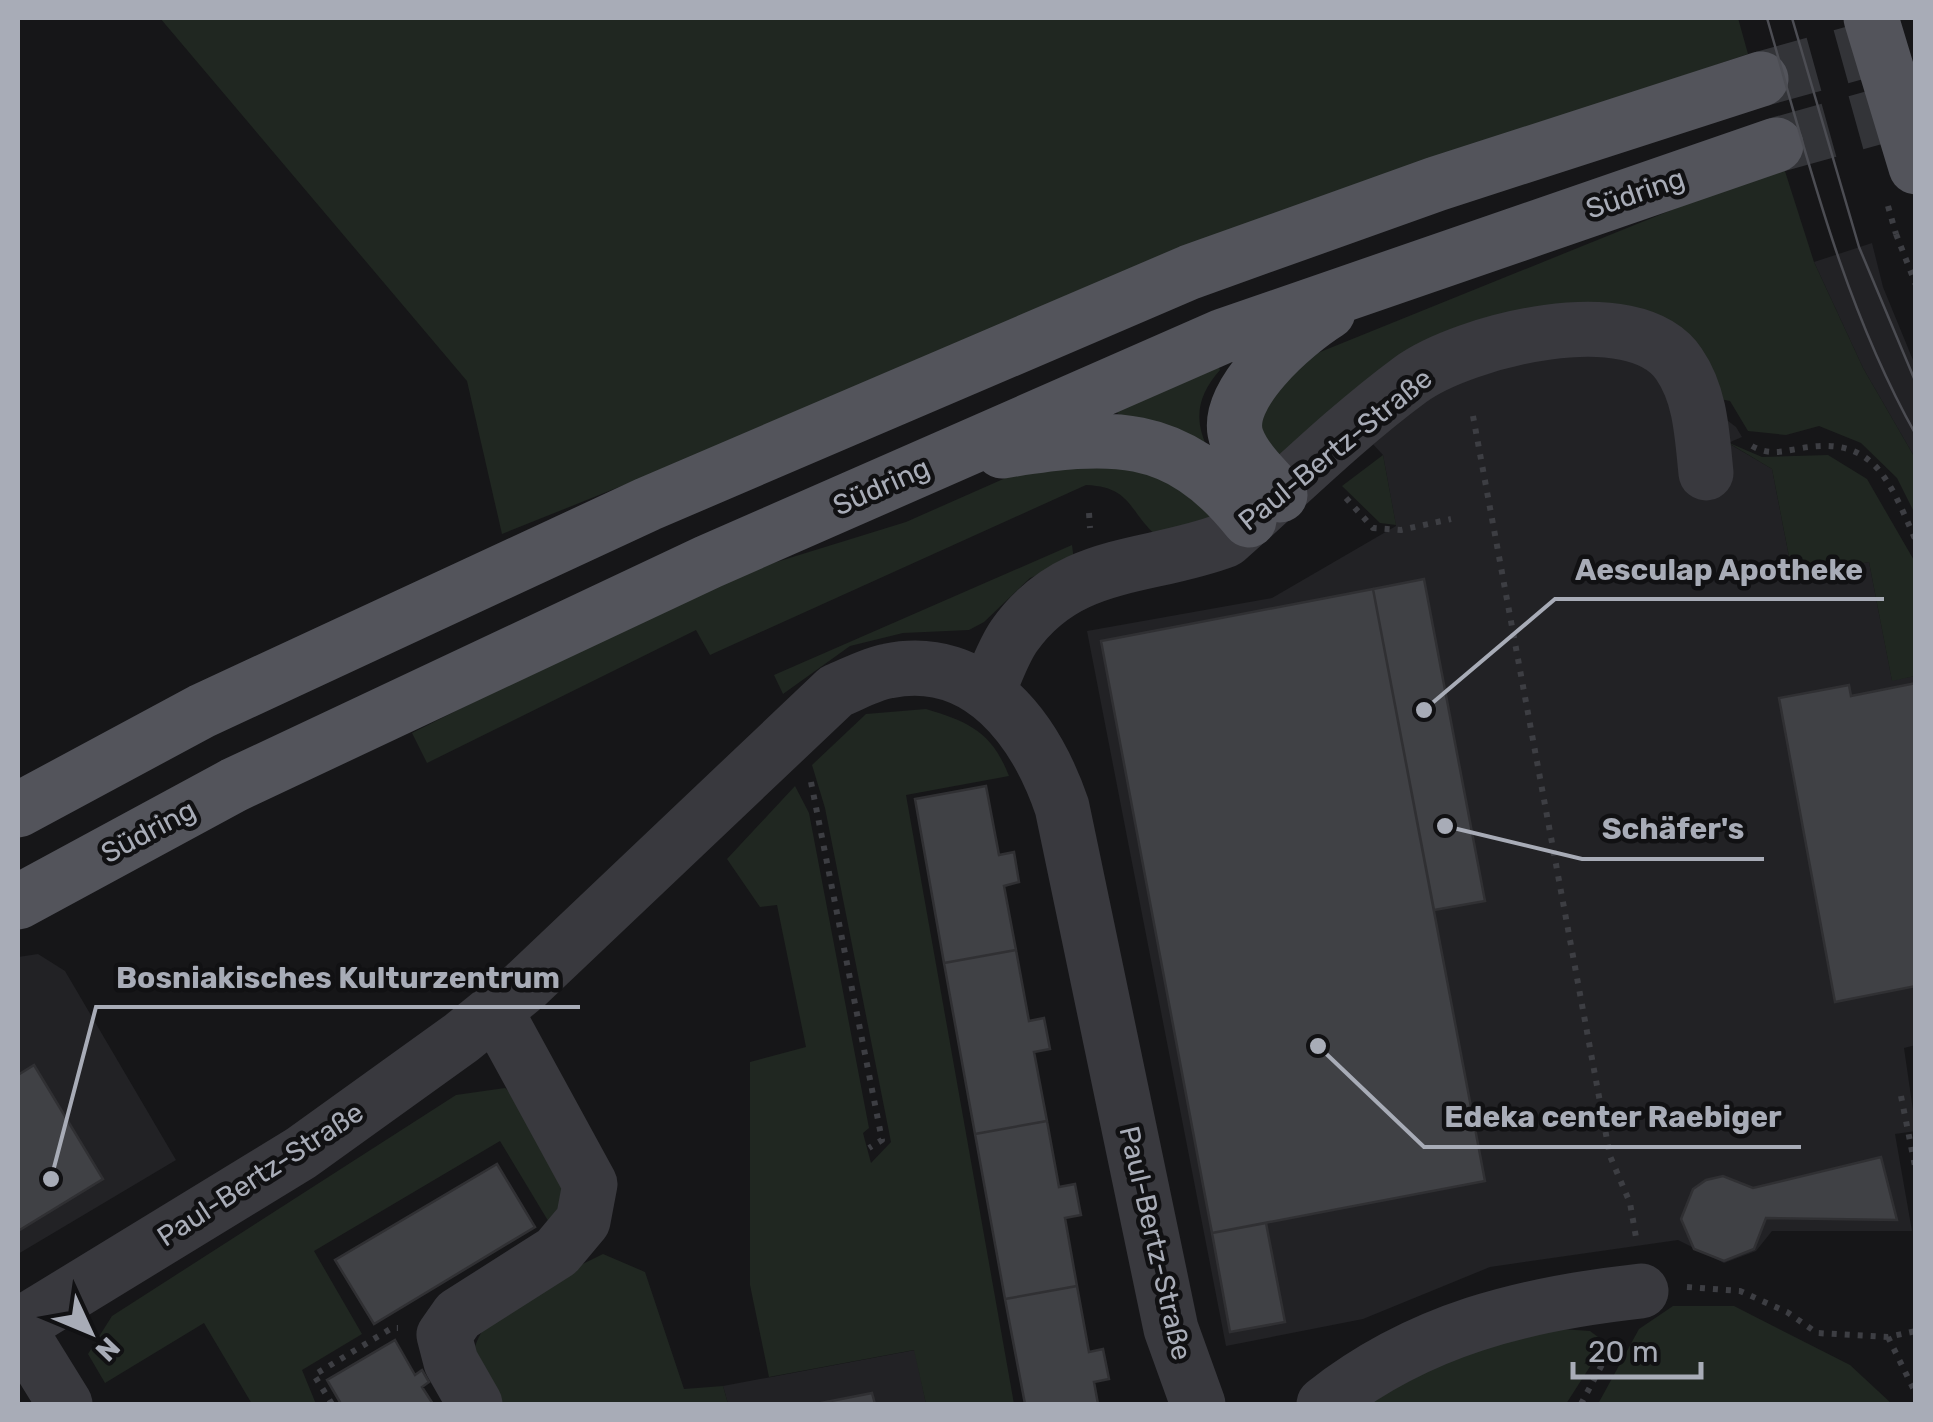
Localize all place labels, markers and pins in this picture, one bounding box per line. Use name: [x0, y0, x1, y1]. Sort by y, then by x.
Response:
callout: Aesculap Apotheke: [1555, 539, 1884, 599]
callout: Schäfer's: [1582, 799, 1764, 859]
callout: Bosniakisches Kulturzentrum: [96, 947, 580, 1007]
callout: Edeka center Raebiger: [1424, 1087, 1801, 1147]

